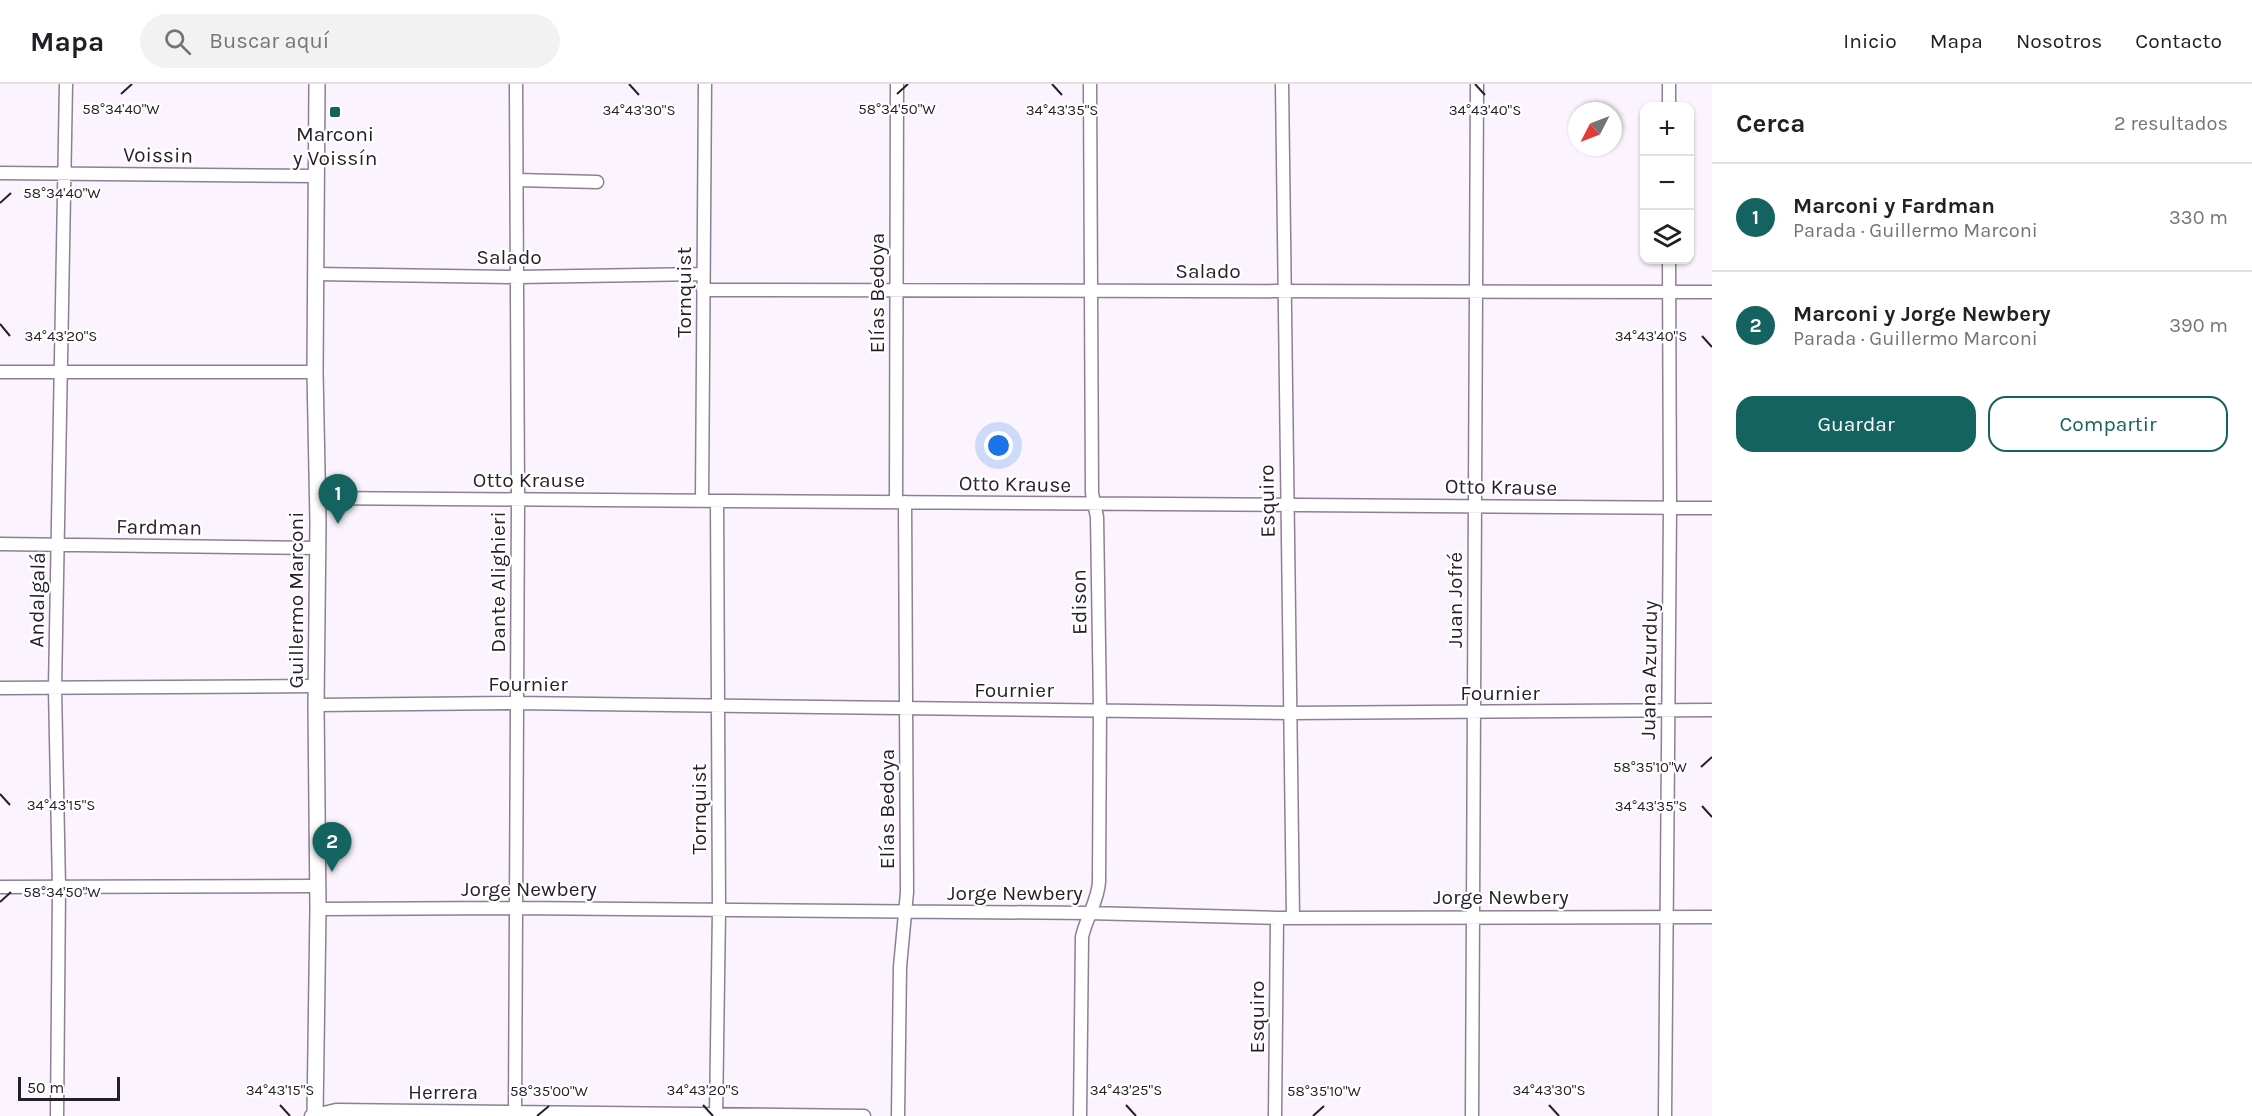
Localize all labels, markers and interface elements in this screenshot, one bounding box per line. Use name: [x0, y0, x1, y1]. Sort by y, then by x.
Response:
search box: [140, 14, 560, 68]
text: Mapa: [30, 25, 104, 58]
icon: search: [161, 25, 194, 58]
text: Buscar aquí: [209, 28, 329, 54]
text: Inicio: [1843, 29, 1897, 53]
text: Mapa: [1930, 29, 1983, 53]
text: Nosotros: [2016, 29, 2102, 53]
text: Contacto: [2135, 29, 2222, 53]
text: 58°34'40"W: [82, 100, 160, 118]
text: 58°34'50"W: [858, 100, 936, 118]
text: 34°43'30"S: [602, 101, 676, 119]
text: 34°43'35"S: [1026, 101, 1098, 119]
text: 34°43'40"S: [1449, 101, 1521, 119]
north arrow: [1568, 102, 1622, 156]
map controls: [1640, 102, 1694, 264]
button: +: [1640, 102, 1694, 156]
marker: Marconi y Voissín: [328, 105, 342, 119]
text: Cerca: [1736, 108, 1805, 139]
text: 2 resultados: [2114, 112, 2228, 135]
place label: Marconi y Voissín: [292, 122, 377, 170]
street label: Voissin: [123, 142, 193, 168]
button: −: [1640, 156, 1694, 210]
text: 58°34'40"W: [23, 184, 101, 202]
text: Marconi y Fardman: [1793, 193, 1995, 219]
text: 1: [1752, 206, 1759, 229]
text: 330 m: [2169, 206, 2228, 229]
button: layers: [1640, 210, 1694, 264]
text: Parada · Guillermo Marconi: [1793, 219, 2038, 242]
street label: Elías Bedoya: [865, 233, 889, 353]
street label: Salado: [476, 245, 542, 269]
street label: Tornquist: [672, 247, 696, 337]
street label: Salado: [1175, 259, 1241, 283]
text: Marconi y Jorge Newbery: [1793, 301, 2051, 327]
text: 2: [1749, 314, 1762, 337]
text: 390 m: [2169, 314, 2228, 337]
text: 34°43'20"S: [25, 327, 97, 345]
text: 34°43'40"S: [1615, 327, 1687, 345]
text: Parada · Guillermo Marconi: [1793, 327, 2038, 350]
button: Guardar: [1736, 396, 1976, 452]
button: Compartir: [1988, 396, 2228, 452]
your location: [984, 431, 1013, 460]
street label: Esquiro: [1254, 464, 1280, 538]
street label: Otto Krause: [473, 468, 585, 492]
street label: Otto Krause: [959, 471, 1071, 497]
pin: 1: [318, 474, 358, 524]
street label: Otto Krause: [1445, 474, 1557, 500]
street label: Dante Alighieri: [486, 511, 510, 653]
street label: Guillermo Marconi: [284, 512, 308, 688]
street label: Fardman: [116, 514, 202, 540]
street label: Andalgalá: [24, 552, 50, 648]
street label: Juan Jofré: [1443, 552, 1467, 648]
street label: Edison: [1066, 569, 1092, 635]
street label: Juana Azurduy: [1636, 600, 1662, 740]
street label: Fournier: [488, 672, 568, 696]
street label: Fournier: [974, 678, 1054, 702]
street label: Fournier: [1460, 681, 1540, 705]
street label: Elías Bedoya: [875, 749, 899, 869]
text: 58°35'10"W: [1613, 758, 1688, 776]
street label: Tornquist: [687, 764, 711, 854]
text: 34°43'15"S: [27, 796, 95, 814]
text: 34°43'35"S: [1615, 797, 1687, 815]
pin: 2: [312, 822, 352, 872]
street label: Jorge Newbery: [461, 877, 597, 901]
street label: Jorge Newbery: [947, 881, 1083, 905]
text: 58°34'50"W: [23, 883, 101, 901]
street label: Jorge Newbery: [1433, 885, 1569, 909]
street label: Esquiro: [1245, 980, 1269, 1054]
scale bar: [18, 1074, 120, 1102]
text: 50 m: [27, 1078, 64, 1097]
street label: Herrera: [408, 1080, 478, 1104]
text: 34°43'15"S: [246, 1081, 314, 1099]
text: 34°43'20"S: [667, 1081, 739, 1099]
text: 34°43'25"S: [1090, 1081, 1162, 1099]
text: 34°43'30"S: [1512, 1081, 1586, 1099]
text: 58°35'00"W: [510, 1082, 589, 1100]
text: 58°35'10"W: [1287, 1082, 1362, 1100]

